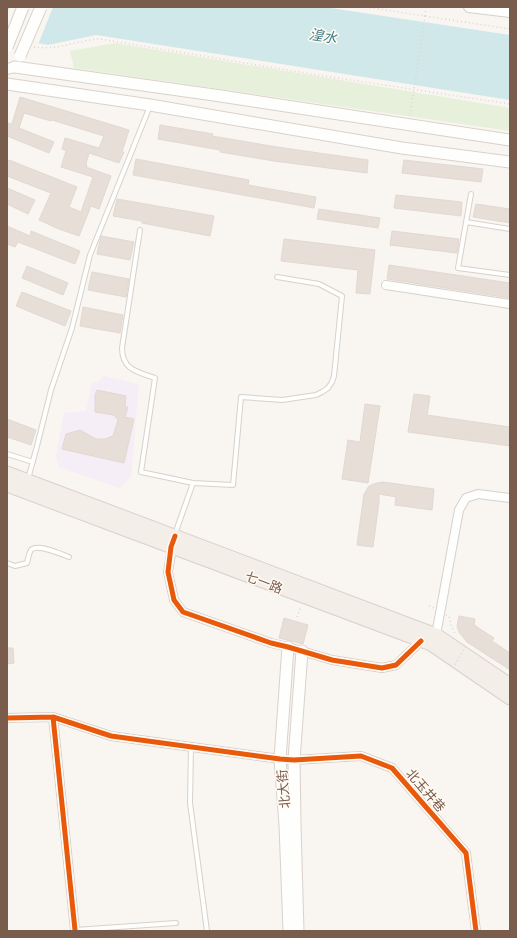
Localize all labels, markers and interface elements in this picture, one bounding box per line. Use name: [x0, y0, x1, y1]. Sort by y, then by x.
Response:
water label: 湟水: [308, 26, 339, 46]
street label: 七一路: [243, 568, 285, 596]
street label: 北玉井巷: [404, 766, 448, 814]
street label: 北大街: [274, 769, 292, 809]

